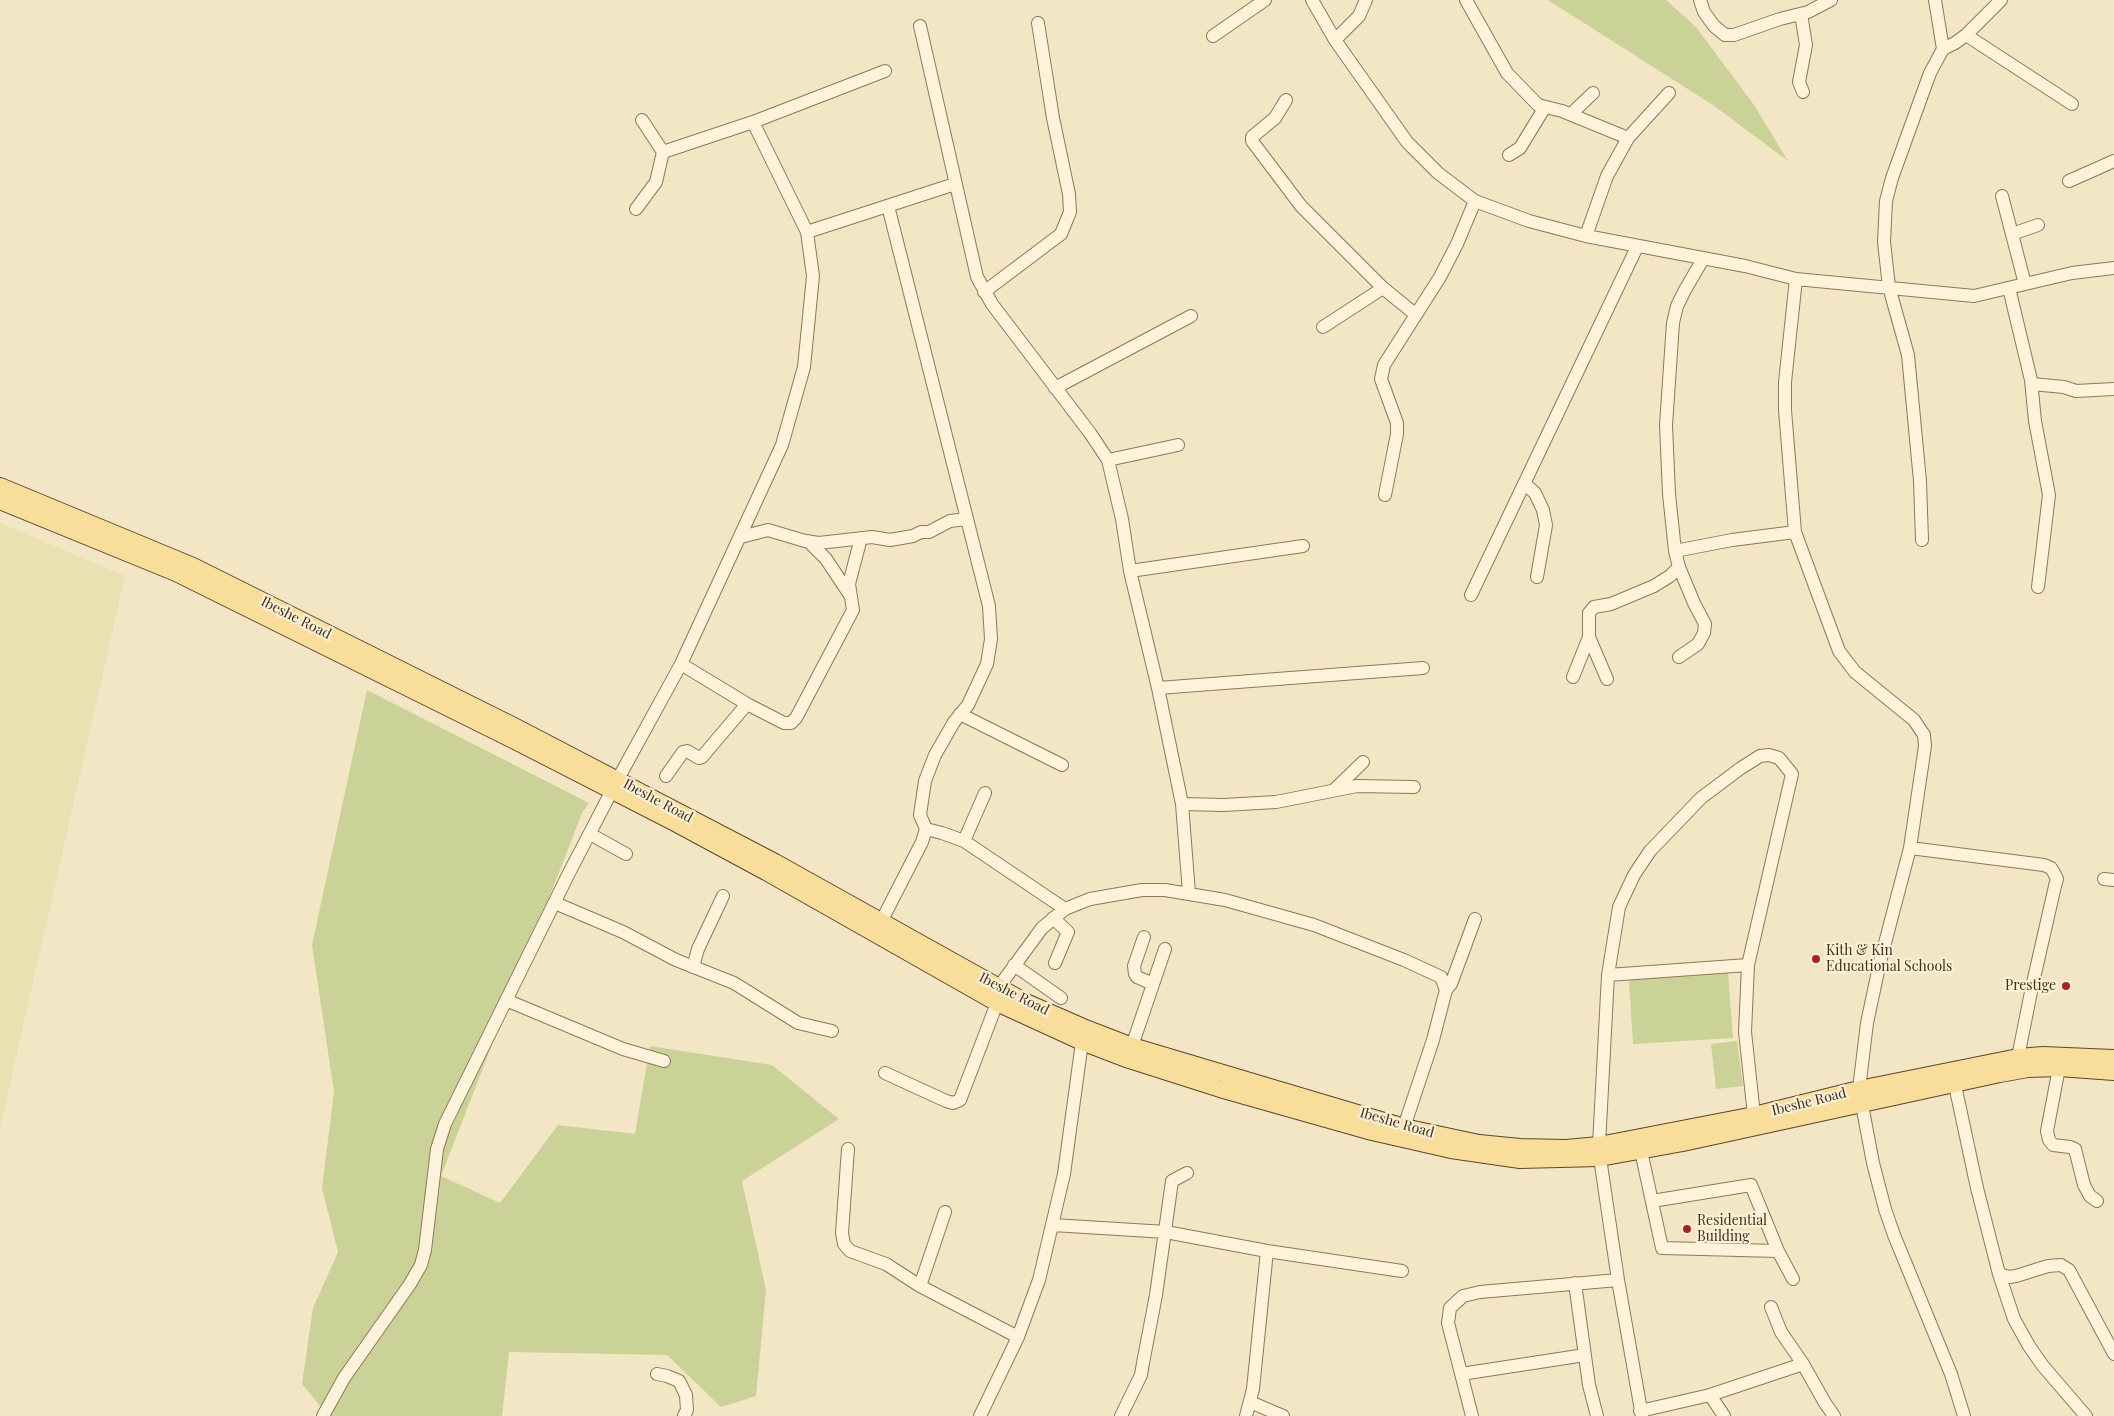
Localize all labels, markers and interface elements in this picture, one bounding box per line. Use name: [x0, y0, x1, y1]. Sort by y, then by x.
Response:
street label: Ibeshe Road: [258, 593, 334, 643]
street label: Ibeshe Road: [620, 776, 696, 826]
place label: Kith & Kin Educational Schools: [1826, 943, 1952, 976]
marker: Kith & Kin Educational Schools: [1810, 953, 1822, 965]
street label: Ibeshe Road: [976, 969, 1052, 1019]
place label: Prestige: [2005, 978, 2056, 994]
marker: Prestige: [2060, 980, 2072, 992]
street label: Ibeshe Road: [1770, 1085, 1848, 1119]
street label: Ibeshe Road: [1358, 1104, 1436, 1142]
place label: Residential Building: [1697, 1213, 1767, 1246]
marker: Residential Building: [1681, 1223, 1693, 1235]

